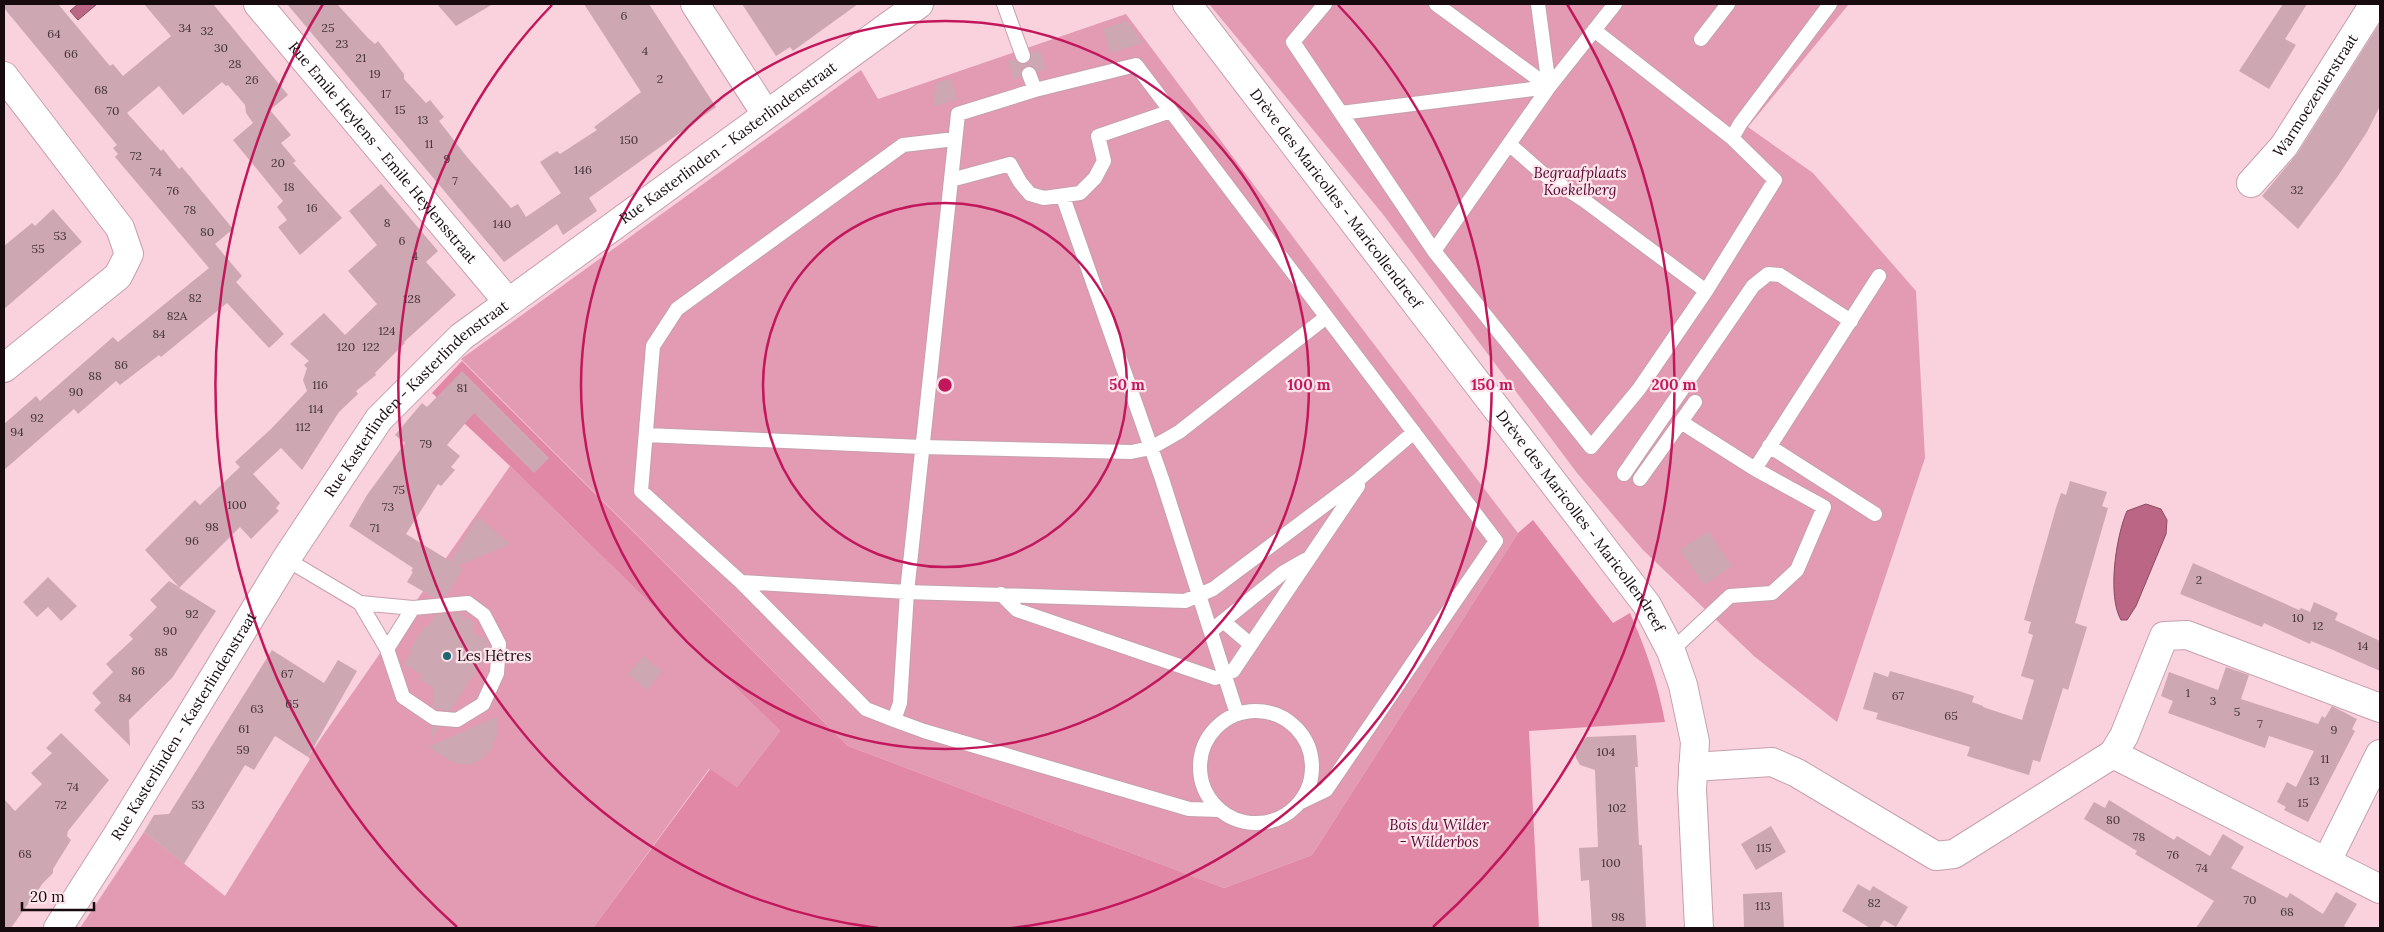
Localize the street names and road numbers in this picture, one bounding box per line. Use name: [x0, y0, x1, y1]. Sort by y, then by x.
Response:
street label: Warmoezenierstraat: [2269, 30, 2362, 161]
street label: Rue Emile Heylens - Emile Heylensstraat: [285, 38, 482, 267]
street label: Rue Kasterlinden - Kasterlindenstraat: [615, 57, 840, 228]
street label: Drève des Maricolles - Maricollendreef: [1246, 85, 1427, 313]
street label: Rue Kasterlinden - Kasterlindenstraat: [320, 296, 512, 501]
street label: Drève des Maricolles - Maricollendreef: [1492, 406, 1670, 636]
street label: Rue Kasterlinden - Kasterlindenstraat: [107, 608, 261, 844]

